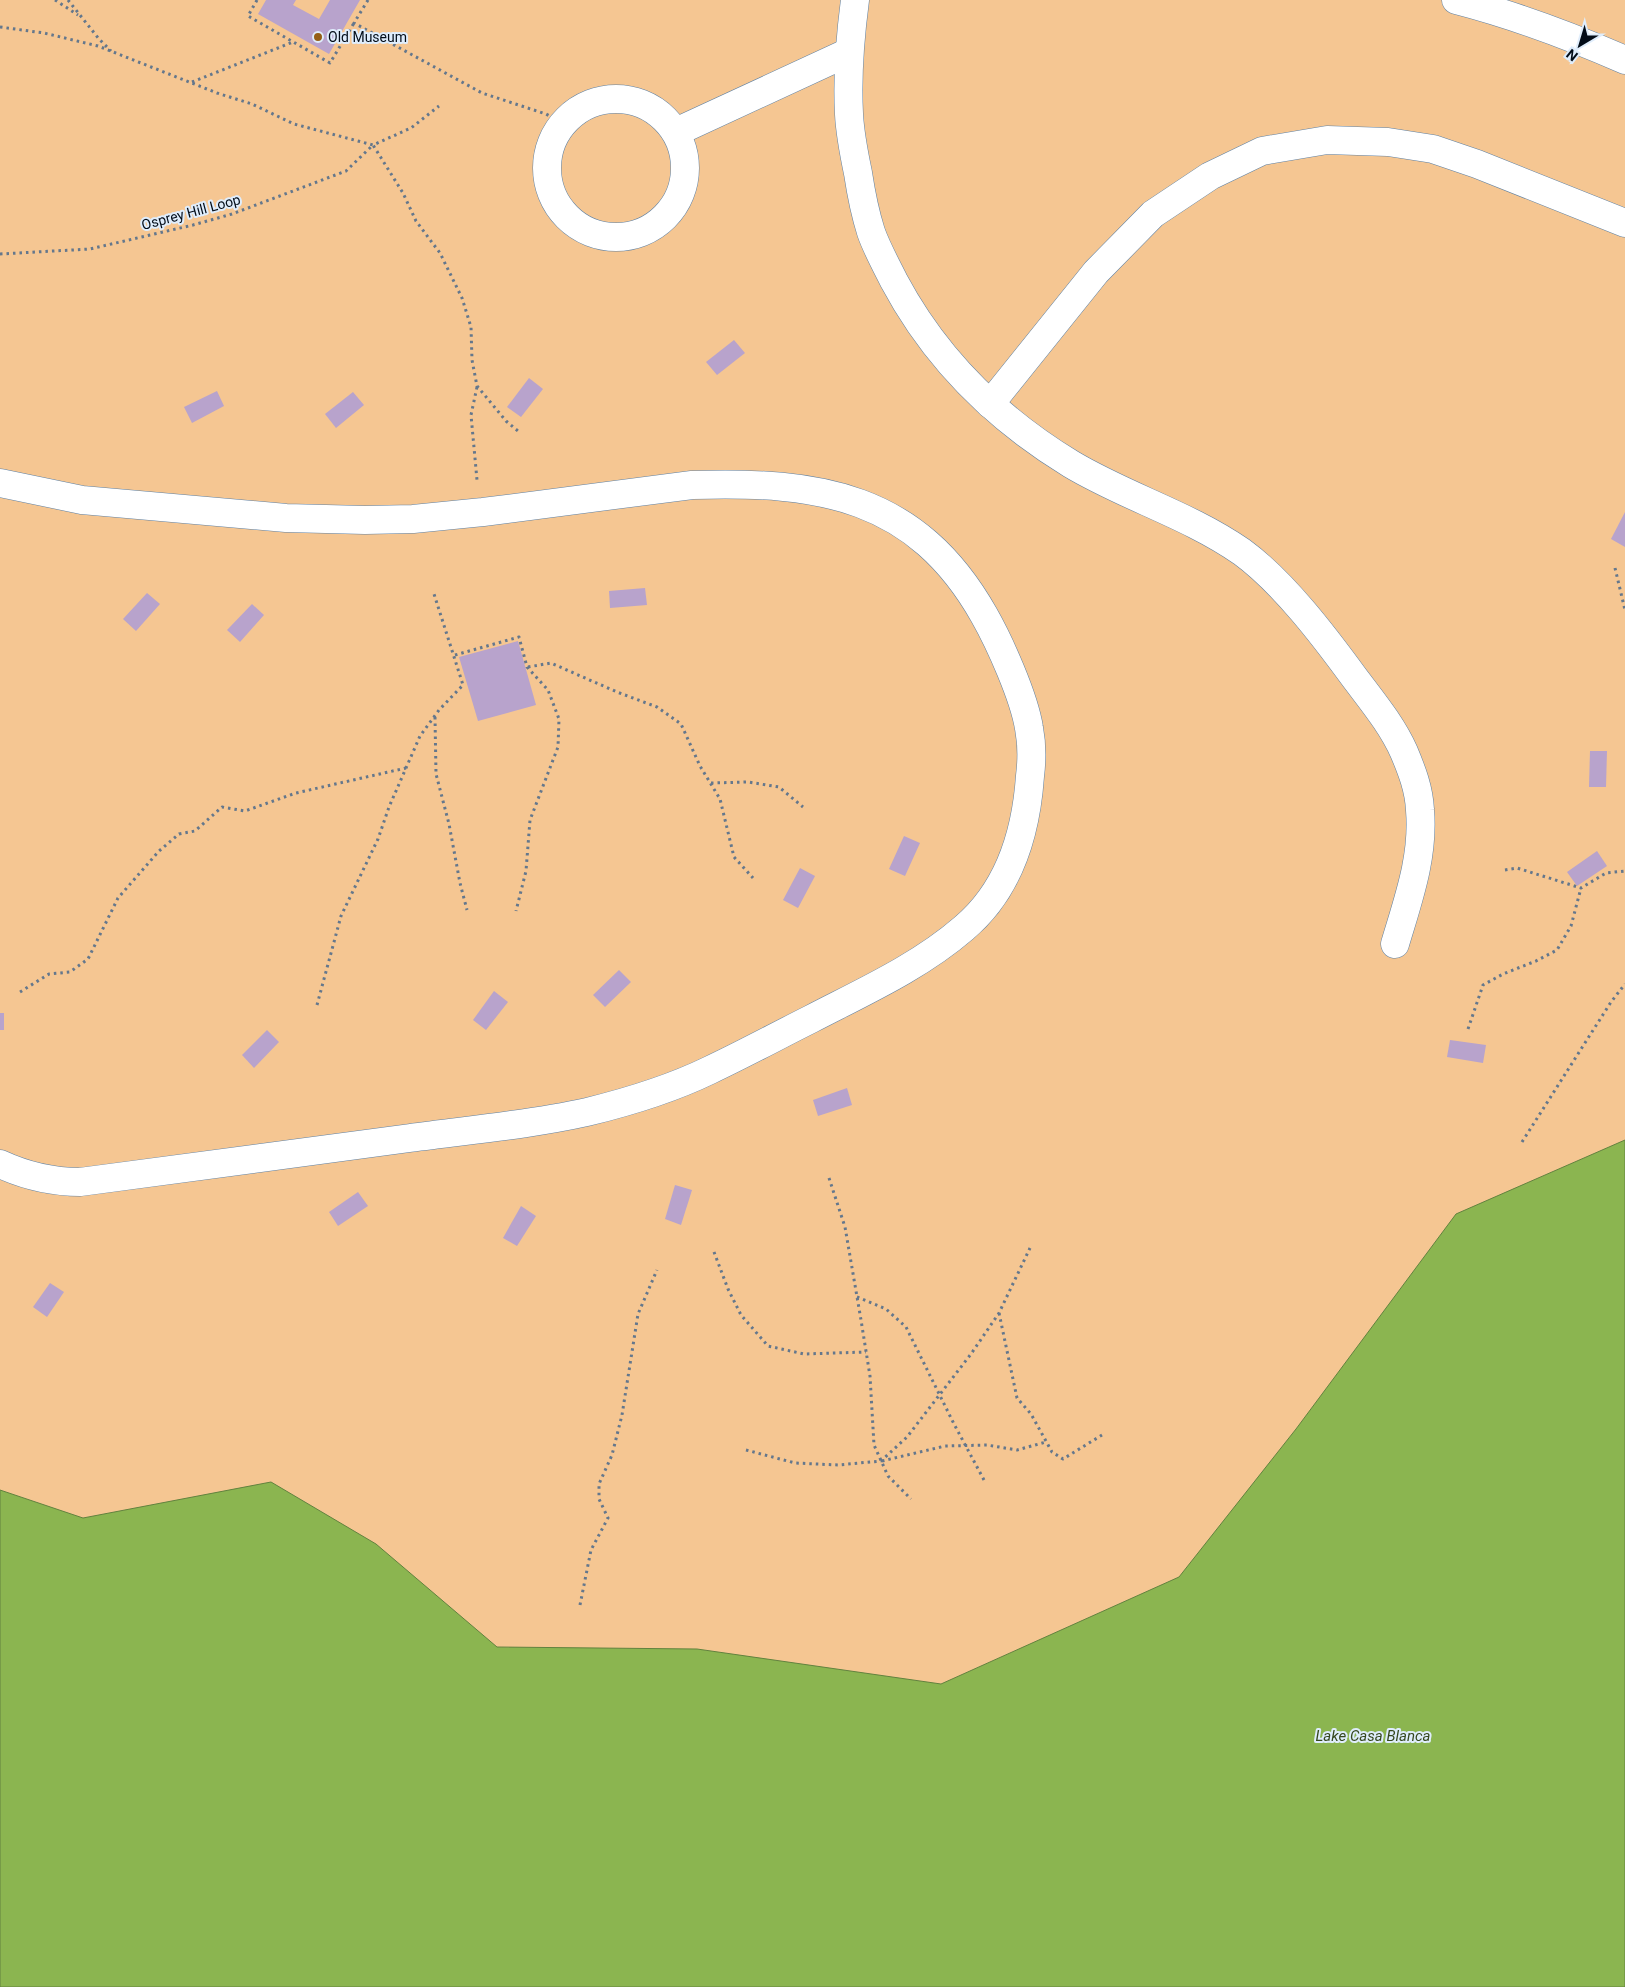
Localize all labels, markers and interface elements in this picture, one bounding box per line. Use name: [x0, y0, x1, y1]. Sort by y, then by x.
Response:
north arrow: [1555, 20, 1605, 70]
place label: Old Museum: [328, 29, 407, 45]
marker: Old Museum: [312, 31, 324, 43]
text: N: [1563, 46, 1581, 65]
street label: Osprey Hill Loop: [140, 191, 242, 233]
water label: Lake Casa Blanca: [1316, 1727, 1431, 1745]

